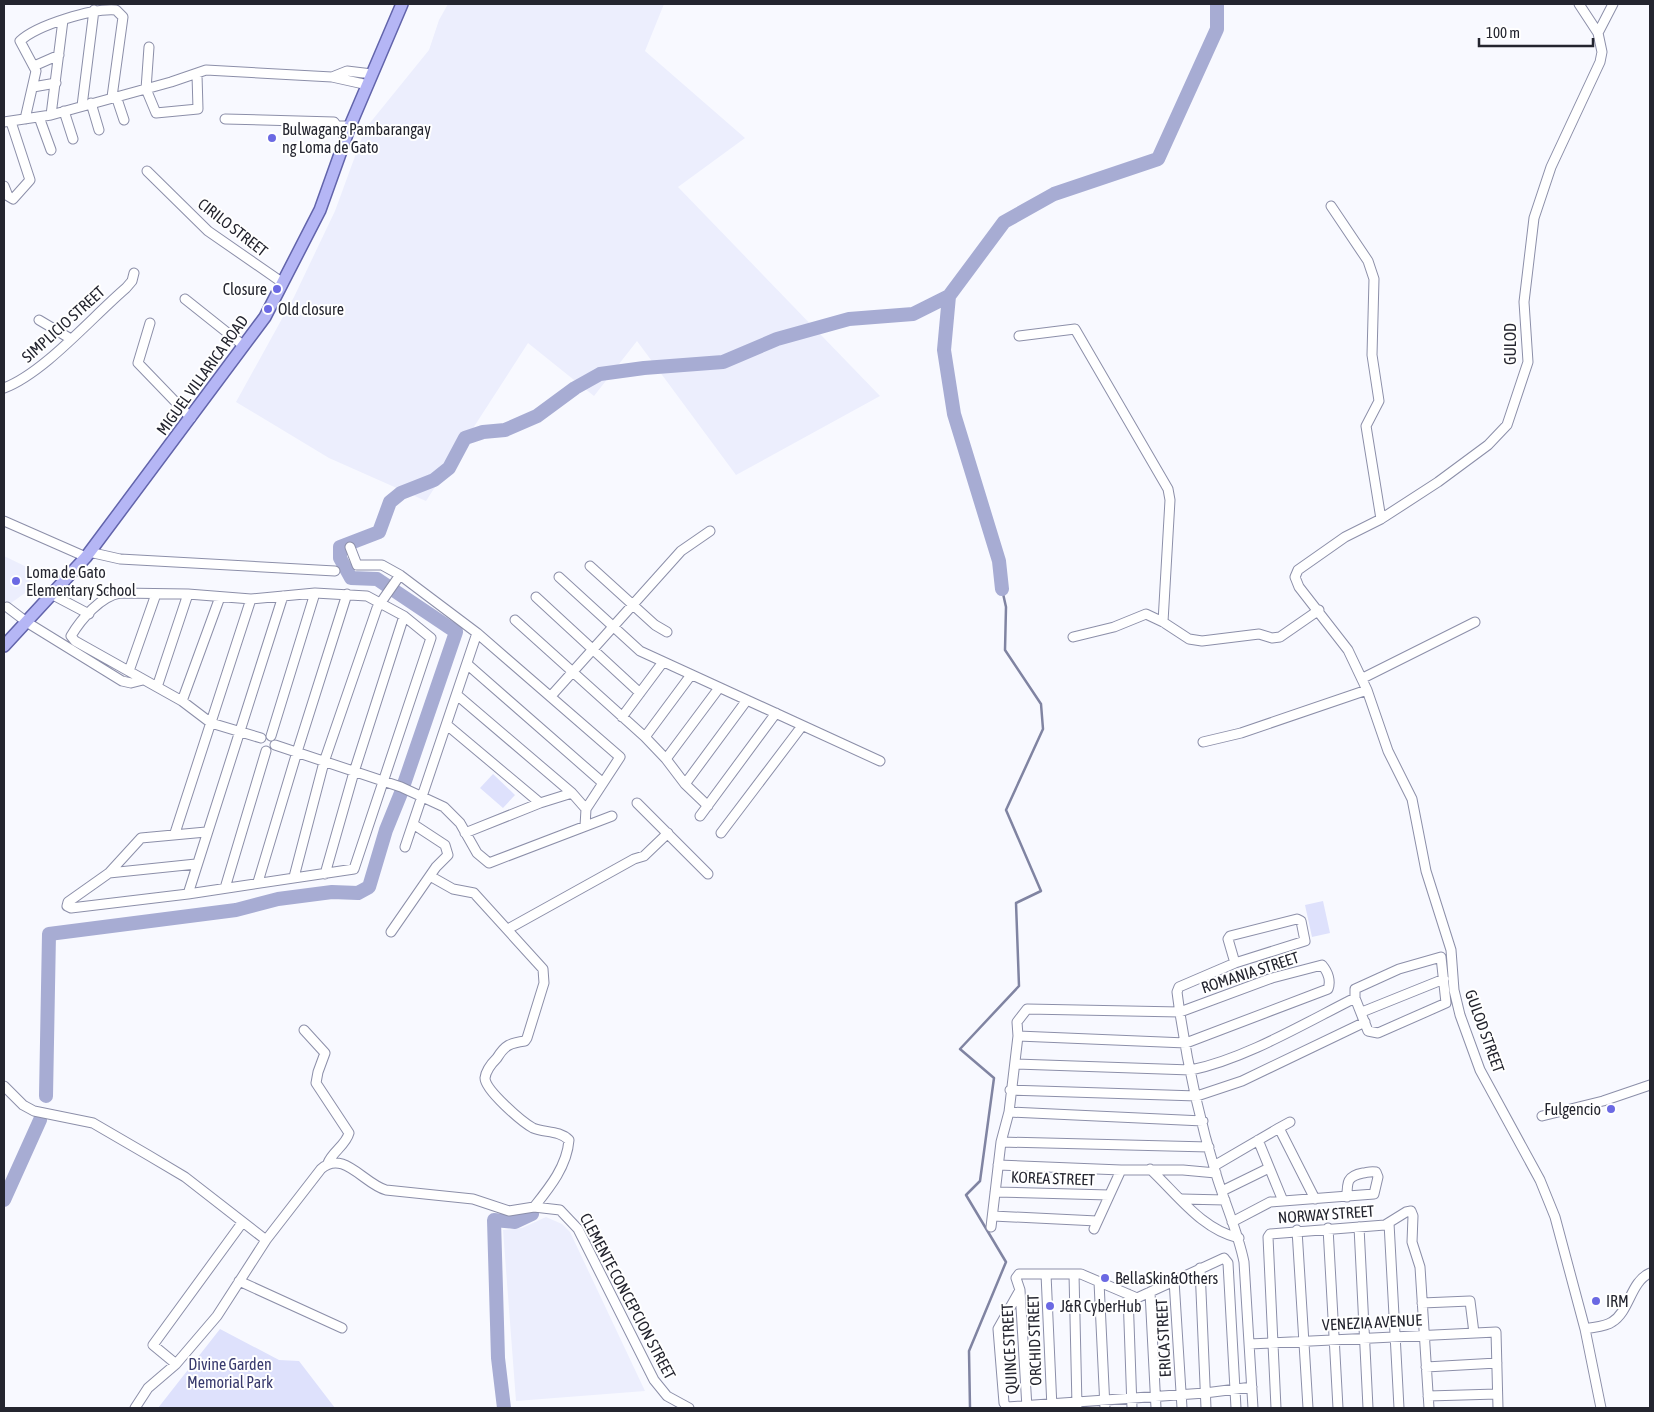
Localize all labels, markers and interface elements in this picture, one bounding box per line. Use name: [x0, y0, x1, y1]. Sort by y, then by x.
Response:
scale bar: [1479, 15, 1593, 47]
text: 100 m: [1486, 24, 1520, 41]
place label: Bulwagang Pambarangay ng Loma de Gato: [282, 120, 431, 157]
marker: Bulwagang Pambarangay ng Loma de Gato: [266, 132, 278, 144]
street label: CIRILO STREET: [195, 194, 271, 260]
place label: Closure: [223, 280, 267, 298]
street label: SIMPLICIO STREET: [18, 282, 108, 366]
marker: Closure: [271, 283, 283, 295]
place label: Old closure: [278, 300, 344, 318]
marker: Old closure: [262, 303, 274, 315]
street label: MIGUEL VILLARICA ROAD: [153, 312, 251, 438]
street label: GULOD: [1501, 323, 1519, 365]
place label: Loma de Gato Elementary School: [26, 563, 137, 600]
marker: Loma de Gato Elementary School: [10, 575, 22, 587]
street label: ROMANIA STREET: [1199, 948, 1301, 996]
street label: GULOD STREET: [1462, 987, 1508, 1075]
place label: Fulgencio: [1544, 1100, 1601, 1119]
marker: Fulgencio: [1605, 1103, 1617, 1115]
street label: KOREA STREET: [1011, 1168, 1095, 1188]
street label: NORWAY STREET: [1277, 1202, 1375, 1226]
street label: CLEMENTE CONCEPCION STREET: [577, 1210, 679, 1382]
place label: BellaSkin&Others: [1115, 1269, 1219, 1287]
marker: BellaSkin&Others: [1099, 1272, 1111, 1284]
place label: IRM: [1606, 1292, 1629, 1310]
street label: ORCHID STREET: [1023, 1294, 1045, 1386]
marker: IRM: [1590, 1295, 1602, 1307]
place label: J&R CyberHub: [1060, 1297, 1142, 1316]
street label: ERICA STREET: [1152, 1298, 1174, 1378]
marker: J&R CyberHub: [1044, 1300, 1056, 1312]
street label: QUINCE STREET: [998, 1303, 1020, 1395]
street label: VENEZIA AVENUE: [1322, 1310, 1423, 1334]
park label: Divine Garden Memorial Park: [187, 1355, 273, 1391]

